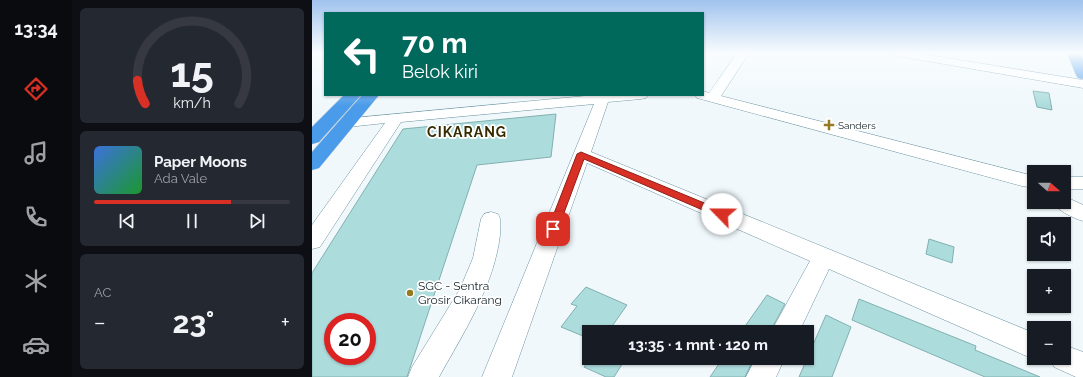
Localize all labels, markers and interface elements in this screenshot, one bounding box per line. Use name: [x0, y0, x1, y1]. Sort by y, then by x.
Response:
text: 13:34: [14, 18, 58, 39]
text: 70 m: [402, 27, 468, 60]
icon: left: [336, 28, 388, 80]
text: 15: [170, 47, 214, 96]
text: Belok kiri: [402, 61, 478, 82]
icon: directions: [22, 75, 50, 103]
text: km/h: [173, 94, 211, 110]
marker: Sanders: [823, 119, 835, 131]
place label: Sanders: [838, 120, 876, 131]
district label: CIKARANG: [427, 124, 507, 140]
icon: music: [22, 139, 50, 167]
text: Paper Moons: [154, 153, 247, 171]
north arrow: [1027, 165, 1071, 209]
map controls: [1027, 165, 1071, 365]
text: Ada Vale: [154, 171, 207, 186]
position arrow: [701, 193, 743, 235]
icon: phone: [22, 203, 50, 231]
icon: previous: [116, 210, 138, 232]
icon: pause: [181, 210, 203, 232]
icon: next: [246, 210, 268, 232]
pin: [536, 212, 570, 246]
button: sound: [1027, 217, 1071, 261]
icon: arrive: [542, 218, 564, 240]
icon: climate: [22, 267, 50, 295]
button: +: [1027, 269, 1071, 313]
place label: SGC - Sentra Grosir Cikarang: [418, 279, 502, 307]
text: AC: [94, 285, 111, 300]
marker: SGC - Sentra Grosir Cikarang: [405, 288, 415, 298]
text: 23°: [172, 305, 214, 340]
text: −: [94, 309, 106, 335]
text: +: [281, 309, 290, 335]
speed limit sign: 20: [324, 313, 376, 365]
button: −: [1027, 321, 1071, 365]
icon: car: [22, 331, 50, 359]
text: 13:35 · 1 mnt · 120 m: [628, 336, 768, 354]

